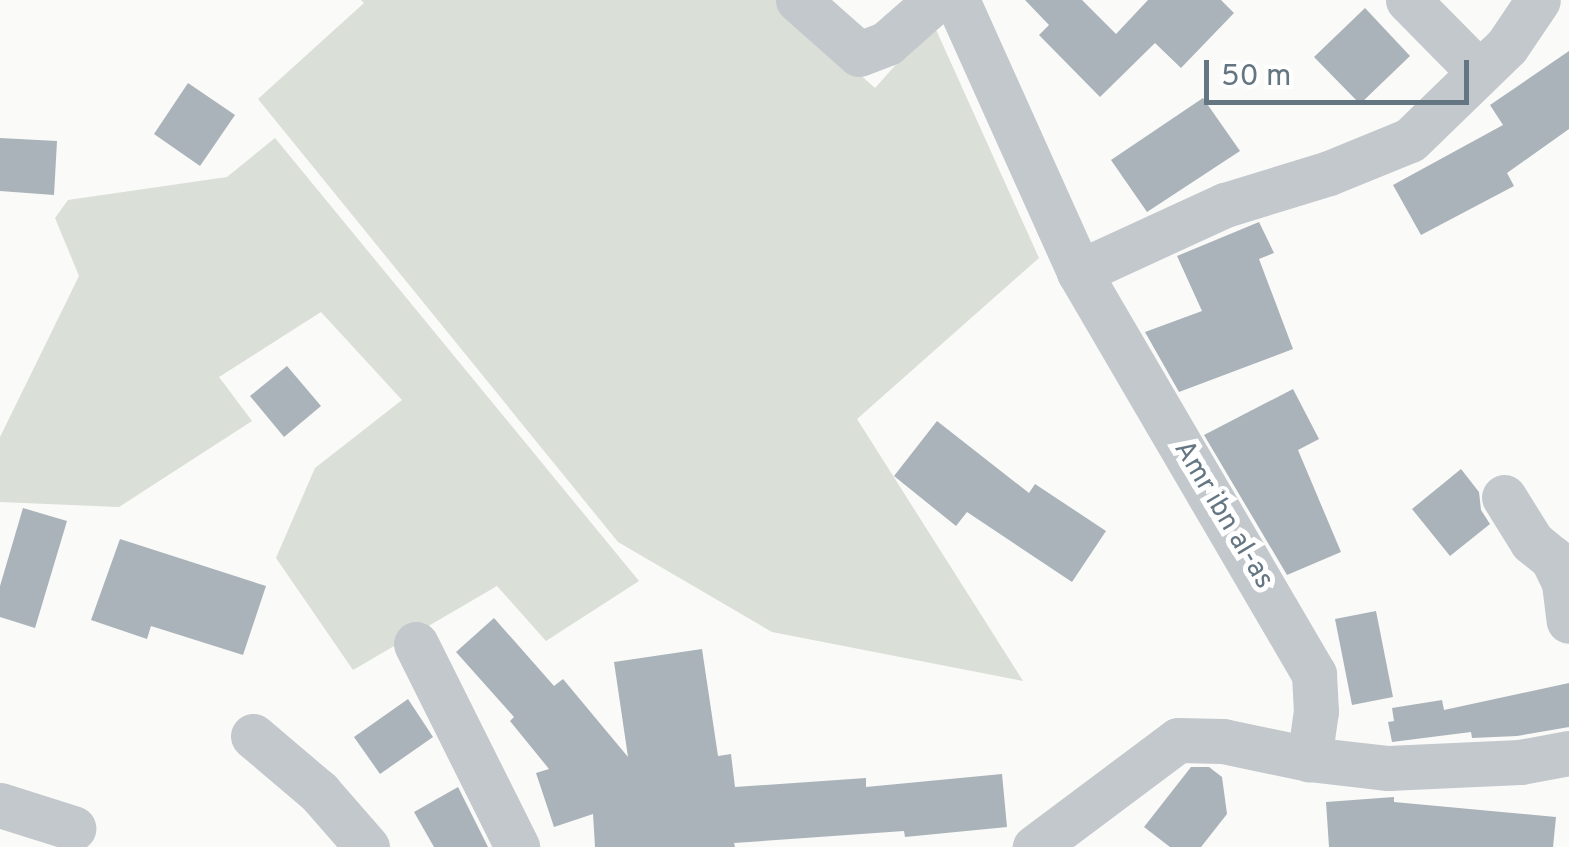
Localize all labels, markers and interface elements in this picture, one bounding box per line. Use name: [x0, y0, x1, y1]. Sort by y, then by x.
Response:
scale bar: [1209, 40, 1474, 102]
text: 50 m: [1221, 59, 1291, 96]
street label: Amr ibn al-as: [1166, 435, 1280, 595]

